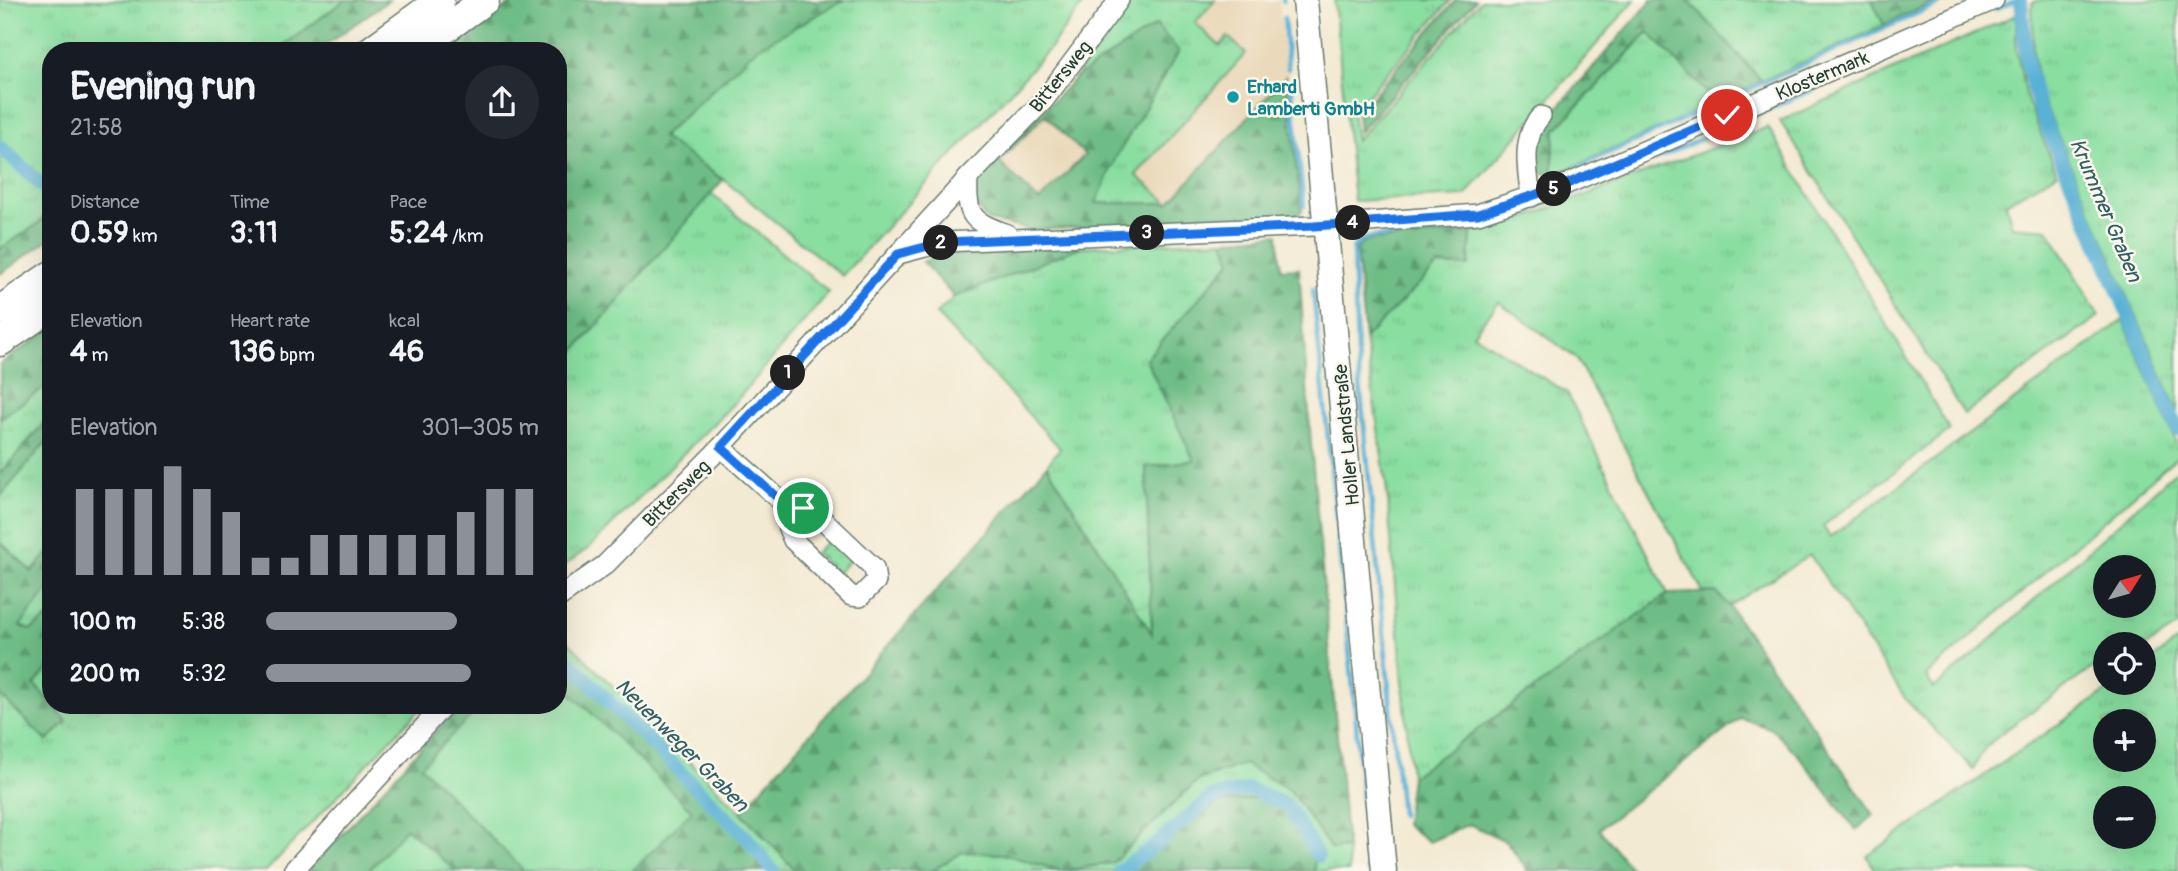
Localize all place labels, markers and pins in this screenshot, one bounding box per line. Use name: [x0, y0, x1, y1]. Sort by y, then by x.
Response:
place label: Erhard Lamberti GmbH: [1247, 75, 1375, 121]
pin: [1697, 85, 1757, 145]
marker: Erhard Lamberti GmbH: [1225, 89, 1241, 105]
pin: 5: [1536, 172, 1572, 206]
pin: 4: [1336, 206, 1370, 241]
pin: 3: [1130, 216, 1164, 250]
pin: 2: [923, 226, 958, 260]
pin: 1: [770, 356, 806, 390]
pin: [773, 478, 833, 538]

